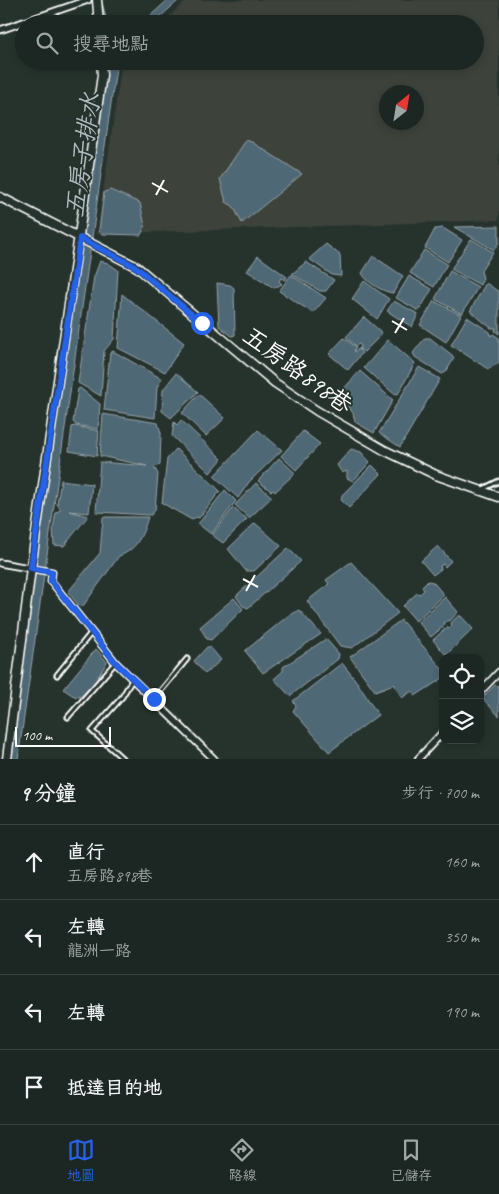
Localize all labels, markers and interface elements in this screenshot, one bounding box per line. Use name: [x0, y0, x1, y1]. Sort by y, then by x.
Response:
search box: [15, 15, 484, 70]
icon: search: [33, 29, 61, 57]
text: 搜尋地點: [73, 32, 149, 56]
north arrow: [379, 85, 424, 130]
water label: 五房子排水: [58, 90, 108, 219]
route start: [191, 312, 214, 335]
street label: 五房路898巷: [237, 320, 359, 420]
map controls: [439, 654, 484, 744]
button: locate: [439, 654, 484, 699]
route end: [143, 688, 166, 711]
button: layers: [439, 699, 484, 744]
scale bar: [15, 724, 111, 747]
text: 100 m: [22, 727, 52, 744]
text: 9 分鐘: [20, 780, 76, 806]
text: 步行 · 700 m: [402, 783, 479, 803]
text: 直行: [67, 840, 105, 864]
icon: ahead: [20, 848, 48, 876]
text: 160 m: [445, 852, 479, 872]
text: 五房路898巷: [67, 866, 153, 886]
text: 左轉: [67, 915, 105, 939]
icon: left: [20, 923, 48, 951]
text: 350 m: [445, 927, 479, 947]
text: 龍洲一路: [67, 941, 131, 961]
icon: left: [20, 998, 48, 1026]
text: 左轉: [67, 1001, 105, 1025]
text: 190 m: [445, 1002, 479, 1022]
icon: arrive: [20, 1073, 48, 1101]
text: 抵達目的地: [67, 1076, 162, 1100]
tab: 地圖: [67, 1136, 95, 1184]
tab: 路線: [228, 1136, 256, 1184]
tab: 已儲存: [390, 1136, 432, 1184]

